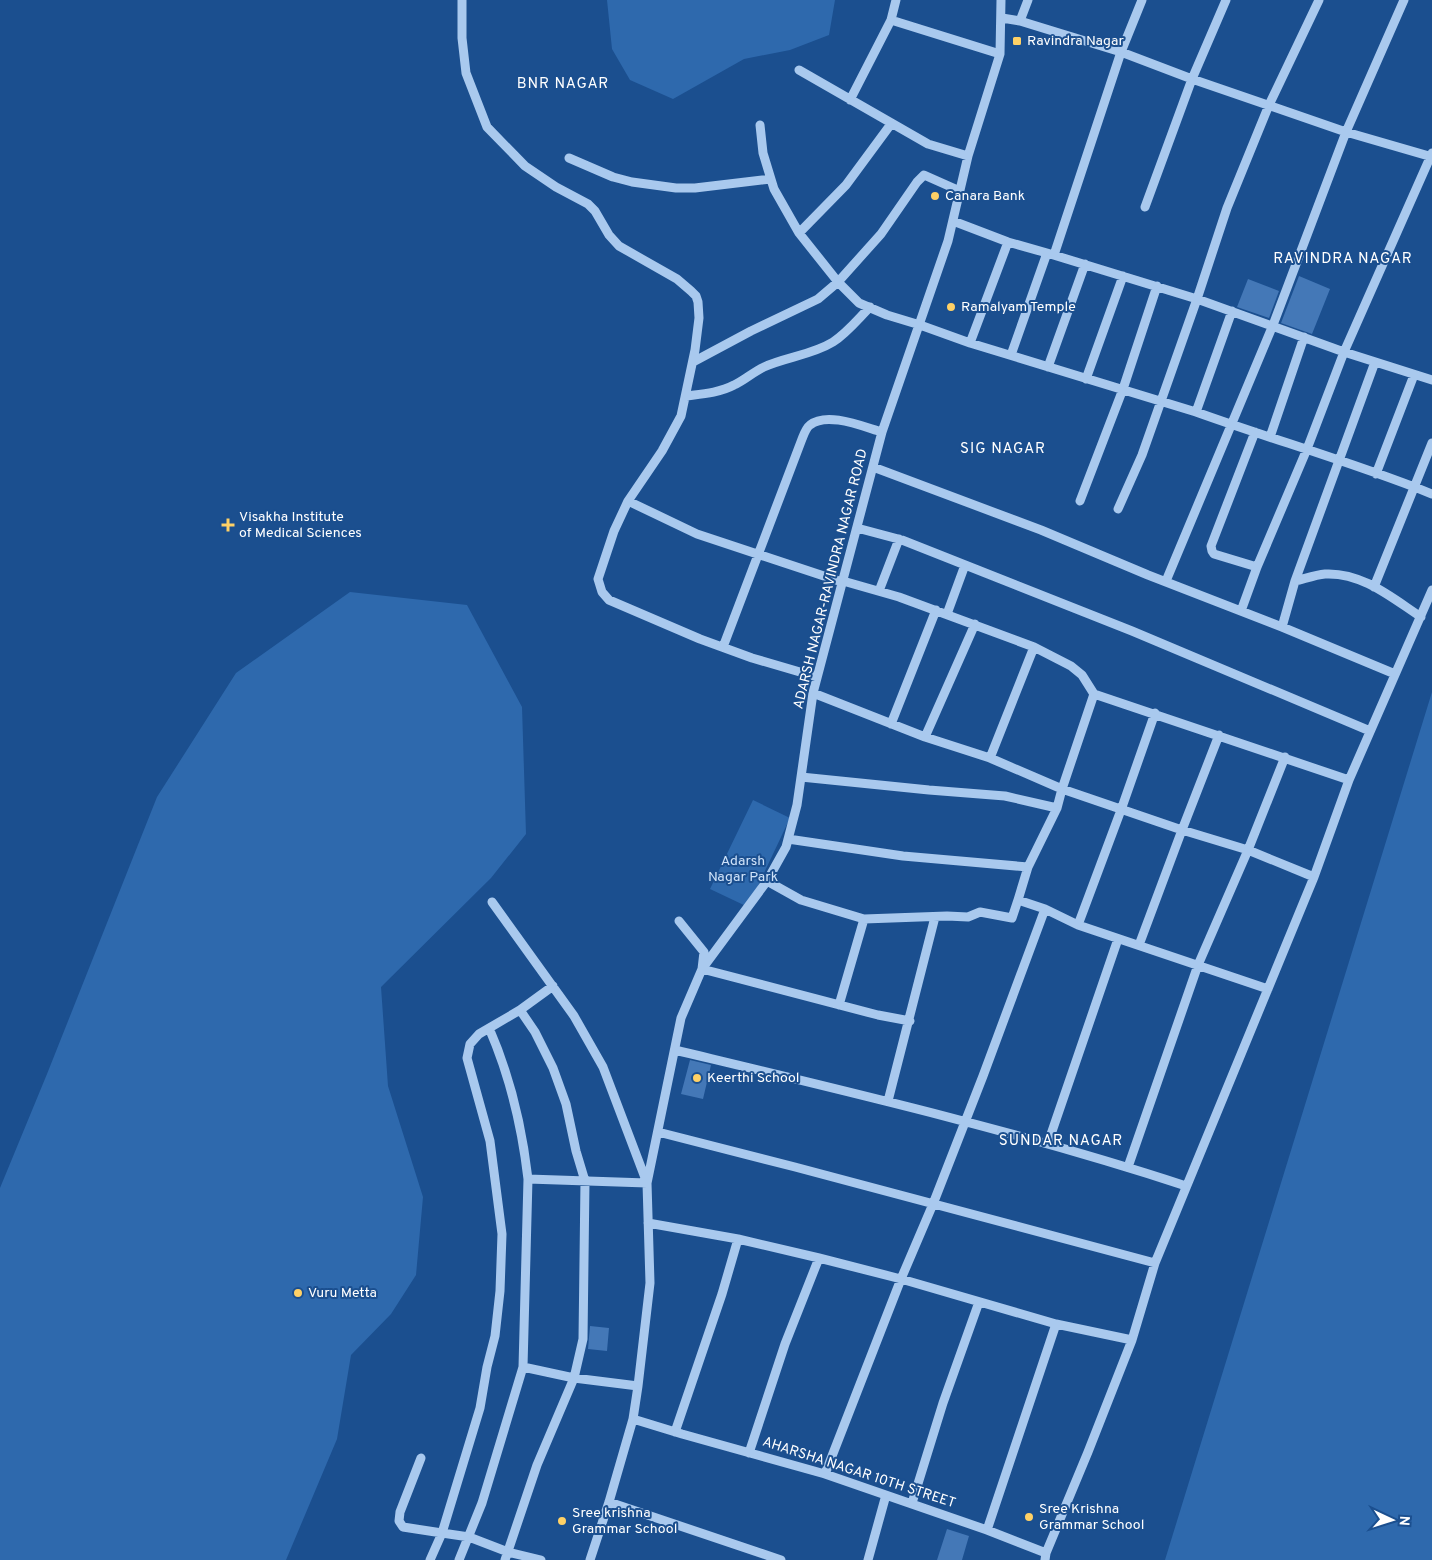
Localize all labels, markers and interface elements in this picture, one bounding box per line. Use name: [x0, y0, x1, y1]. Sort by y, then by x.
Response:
place label: Ravindra Nagar: [1027, 33, 1125, 50]
marker: Ravindra Nagar: [1011, 35, 1023, 47]
district label: BNR NAGAR: [517, 75, 609, 94]
place label: Canara Bank: [945, 188, 1025, 205]
marker: Canara Bank: [929, 190, 941, 202]
district label: RAVINDRA NAGAR: [1273, 250, 1413, 269]
place label: Ramalyam Temple: [961, 299, 1076, 316]
marker: Ramalyam Temple: [945, 301, 957, 313]
district label: SIG NAGAR: [960, 440, 1046, 459]
street label: ADARSH NAGAR-RAVINDRA NAGAR ROAD: [790, 447, 872, 711]
place label: Visakha Institute of Medical Sciences: [239, 509, 362, 542]
marker: Visakha Institute of Medical Sciences: [221, 518, 235, 532]
park label: Adarsh Nagar Park: [708, 853, 778, 886]
place label: Keerthi School: [707, 1070, 799, 1087]
marker: Keerthi School: [691, 1072, 703, 1084]
district label: SUNDAR NAGAR: [999, 1132, 1123, 1151]
place label: Vuru Metta: [308, 1285, 377, 1302]
marker: Vuru Metta: [292, 1287, 304, 1299]
street label: AHARSHA NAGAR 10TH STREET: [760, 1434, 958, 1512]
north arrow: [1367, 1495, 1417, 1545]
place label: Sree Krishna Grammar School: [1039, 1501, 1144, 1534]
place label: Sree krishna Grammar School: [572, 1505, 677, 1538]
marker: Sree Krishna Grammar School: [1023, 1511, 1035, 1523]
marker: Sree krishna Grammar School: [556, 1515, 568, 1527]
text: N: [1395, 1515, 1412, 1526]

